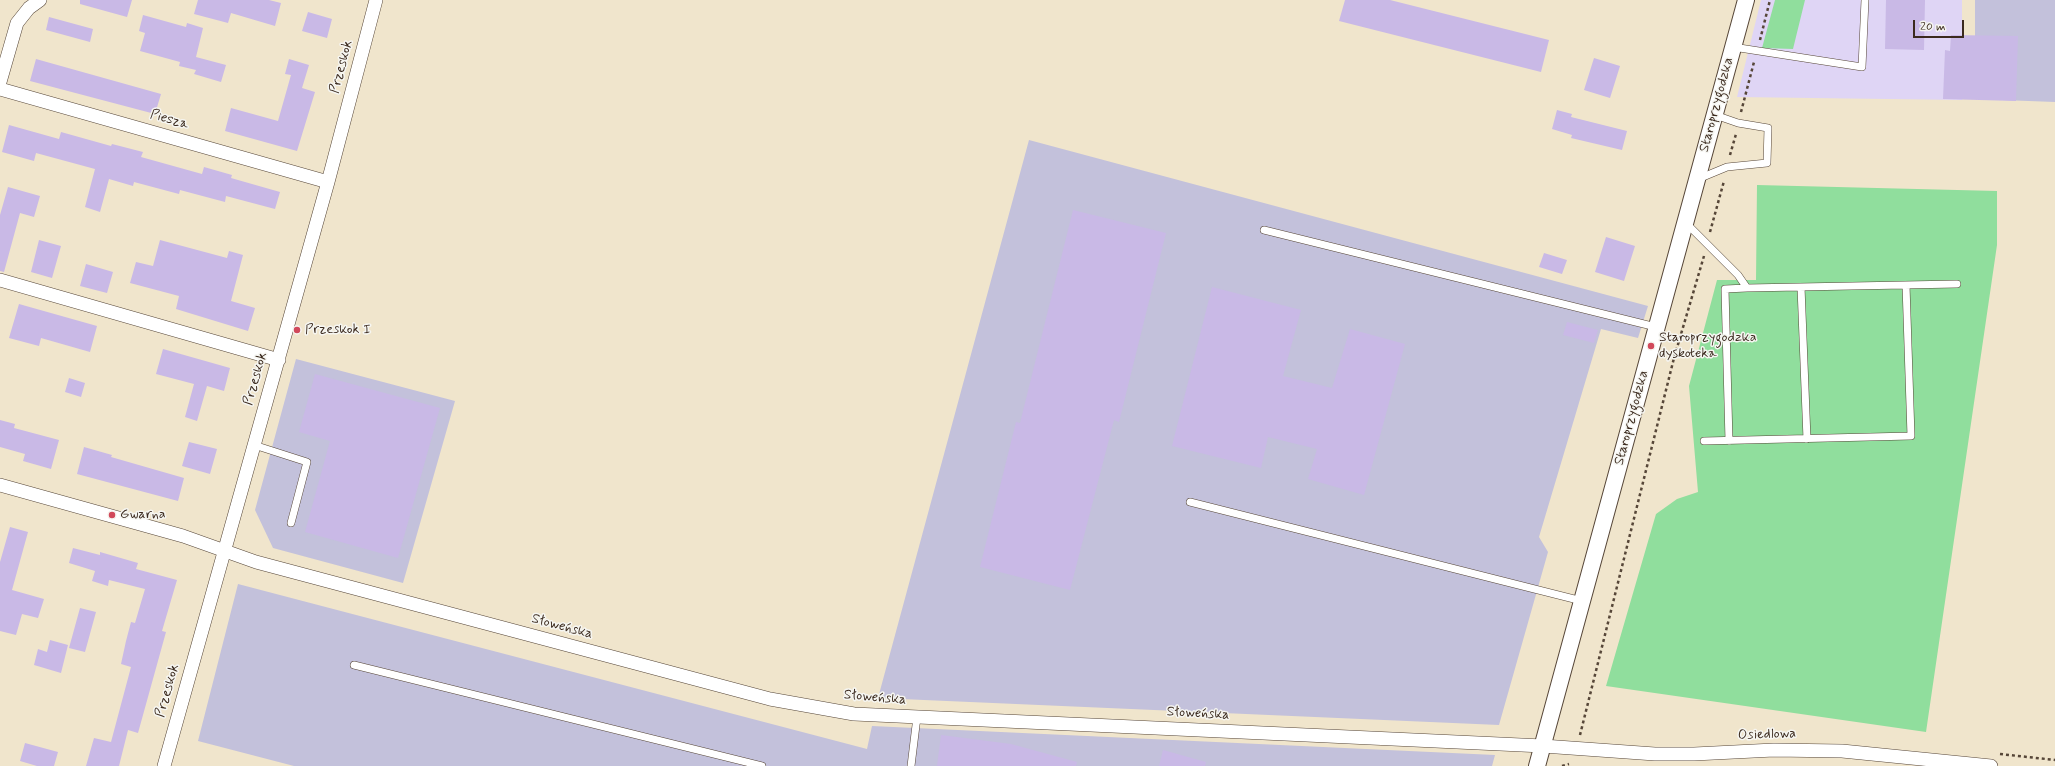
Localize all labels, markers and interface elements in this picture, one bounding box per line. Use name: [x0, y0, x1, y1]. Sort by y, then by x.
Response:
scale bar: [1915, 12, 1966, 38]
text: 20 m: [1920, 19, 1946, 35]
street label: Przeskok: [327, 38, 357, 96]
street label: Staroprzygodzka: [1696, 56, 1738, 154]
street label: Piesza: [148, 107, 190, 133]
place label: Przeskok I: [305, 322, 371, 338]
marker: Przeskok I: [292, 325, 302, 335]
place label: Staroprzygodzka dyskoteka: [1659, 330, 1757, 362]
marker: Staroprzygodzka dyskoteka: [1646, 341, 1656, 351]
street label: Przeskok: [240, 350, 272, 408]
street label: Staroprzygodzka: [1611, 369, 1653, 467]
place label: Gwarna: [120, 507, 166, 523]
marker: Gwarna: [107, 510, 117, 520]
street label: Słoweńska: [529, 611, 595, 643]
street label: Przeskok: [152, 662, 184, 720]
street label: Słoweńska: [843, 687, 907, 709]
street label: Słoweńska: [1166, 704, 1230, 724]
street label: Osiedlowa: [1738, 726, 1796, 744]

